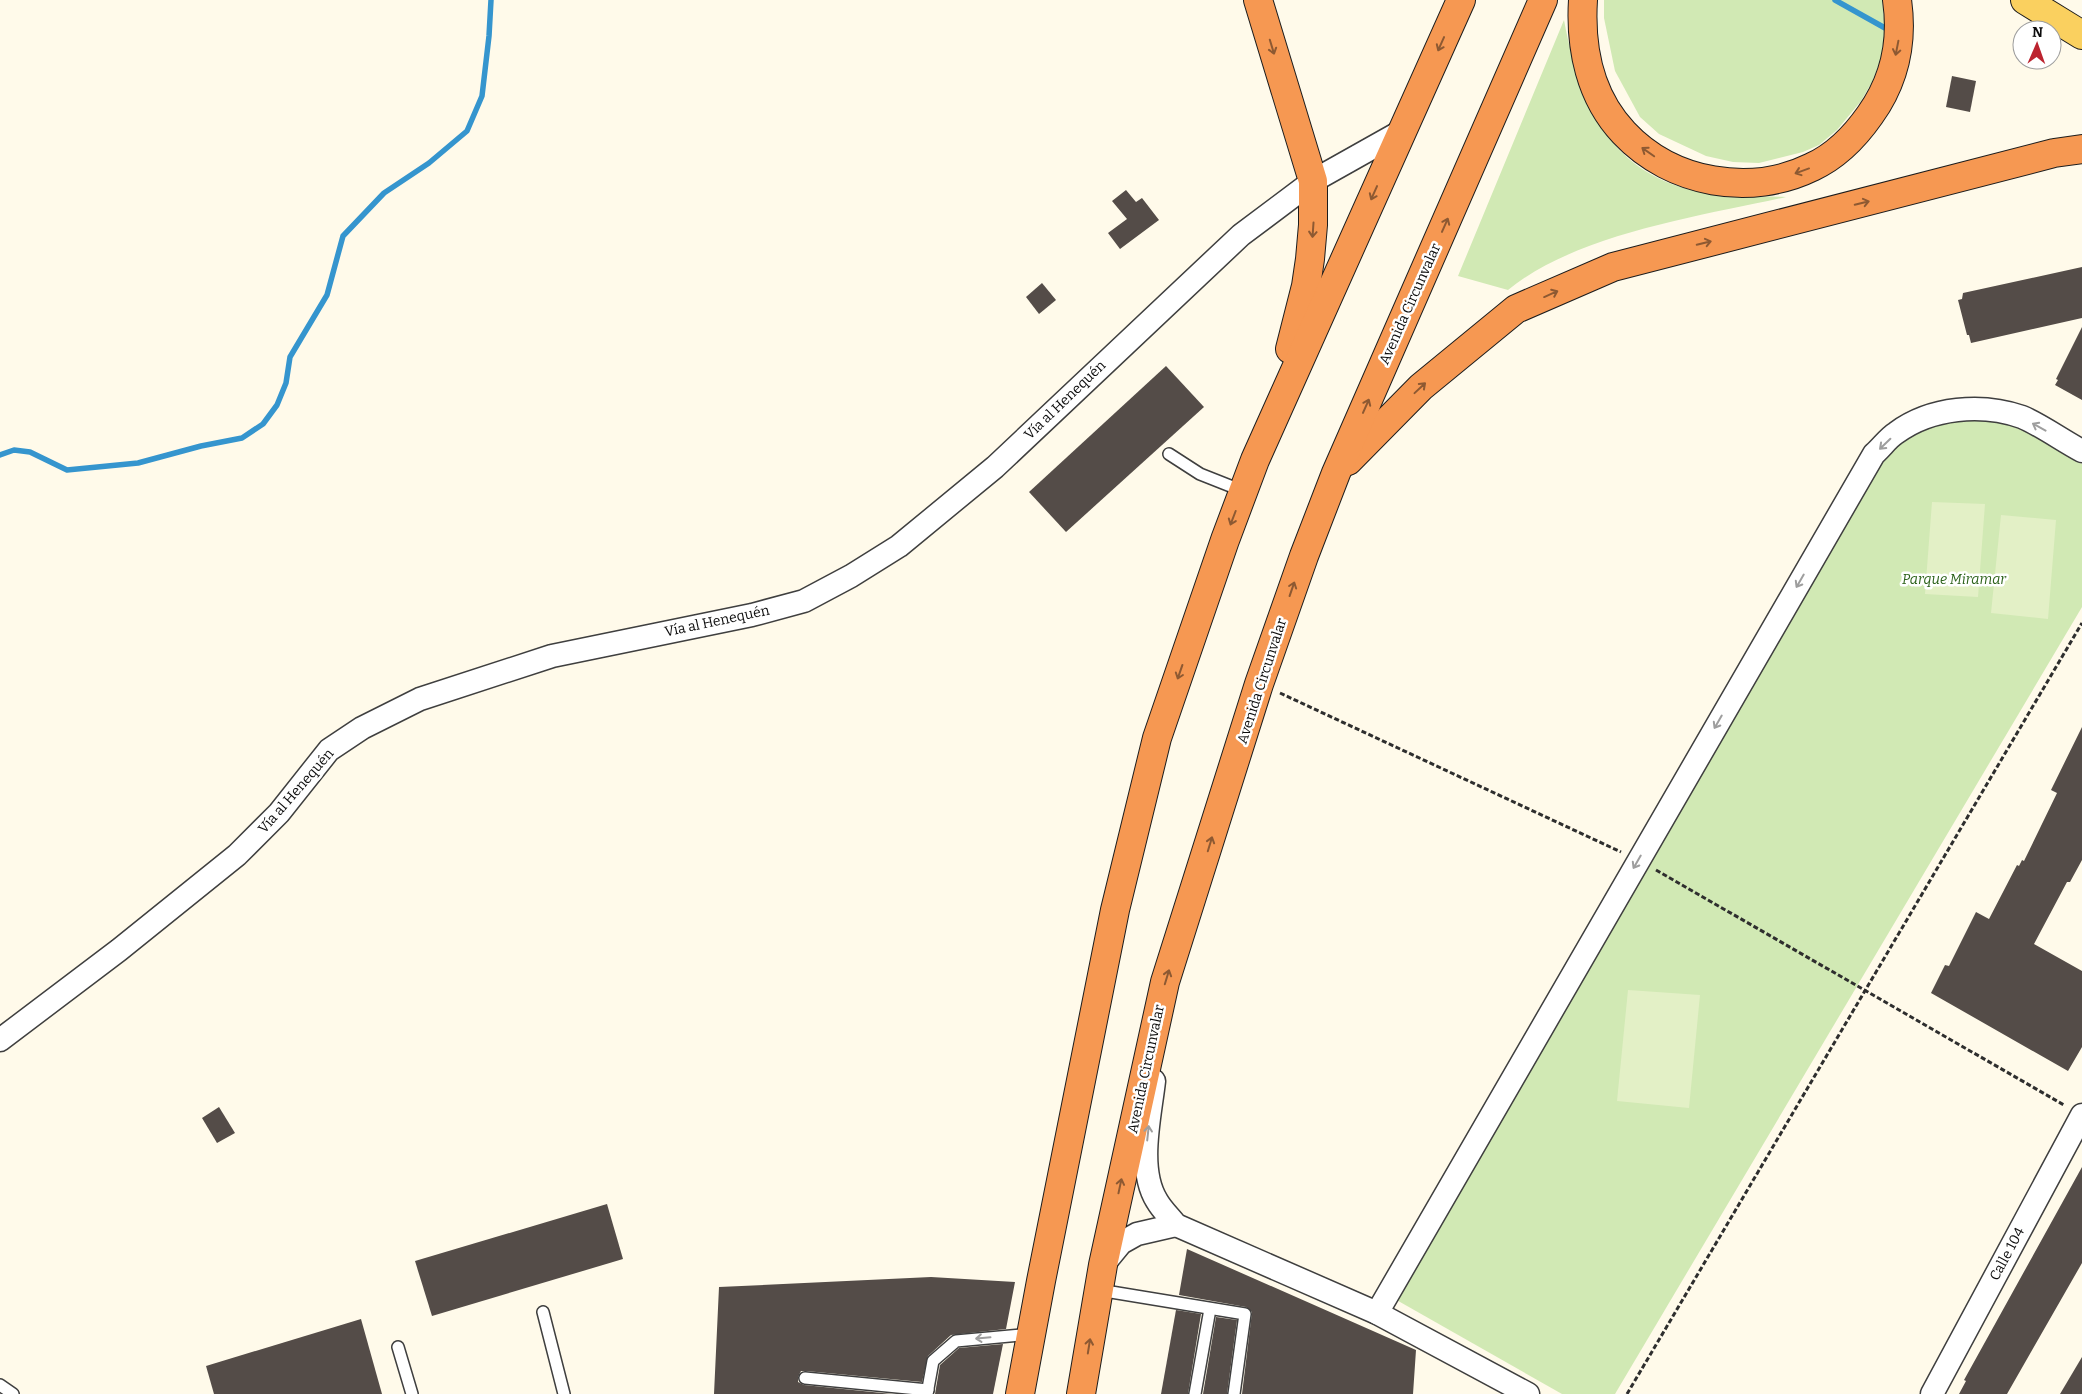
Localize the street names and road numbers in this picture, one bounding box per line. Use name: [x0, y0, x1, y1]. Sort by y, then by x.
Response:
street label: Avenida Circunvalar: [1376, 241, 1444, 367]
street label: Vía al Henequén: [1021, 357, 1109, 443]
street label: Vía al Henequén: [663, 602, 771, 640]
street label: Avenida Circunvalar: [1234, 616, 1290, 746]
street label: Vía al Henequén: [255, 745, 337, 837]
street label: Avenida Circunvalar: [1124, 1003, 1168, 1135]
street label: Calle 104: [1986, 1225, 2028, 1283]

